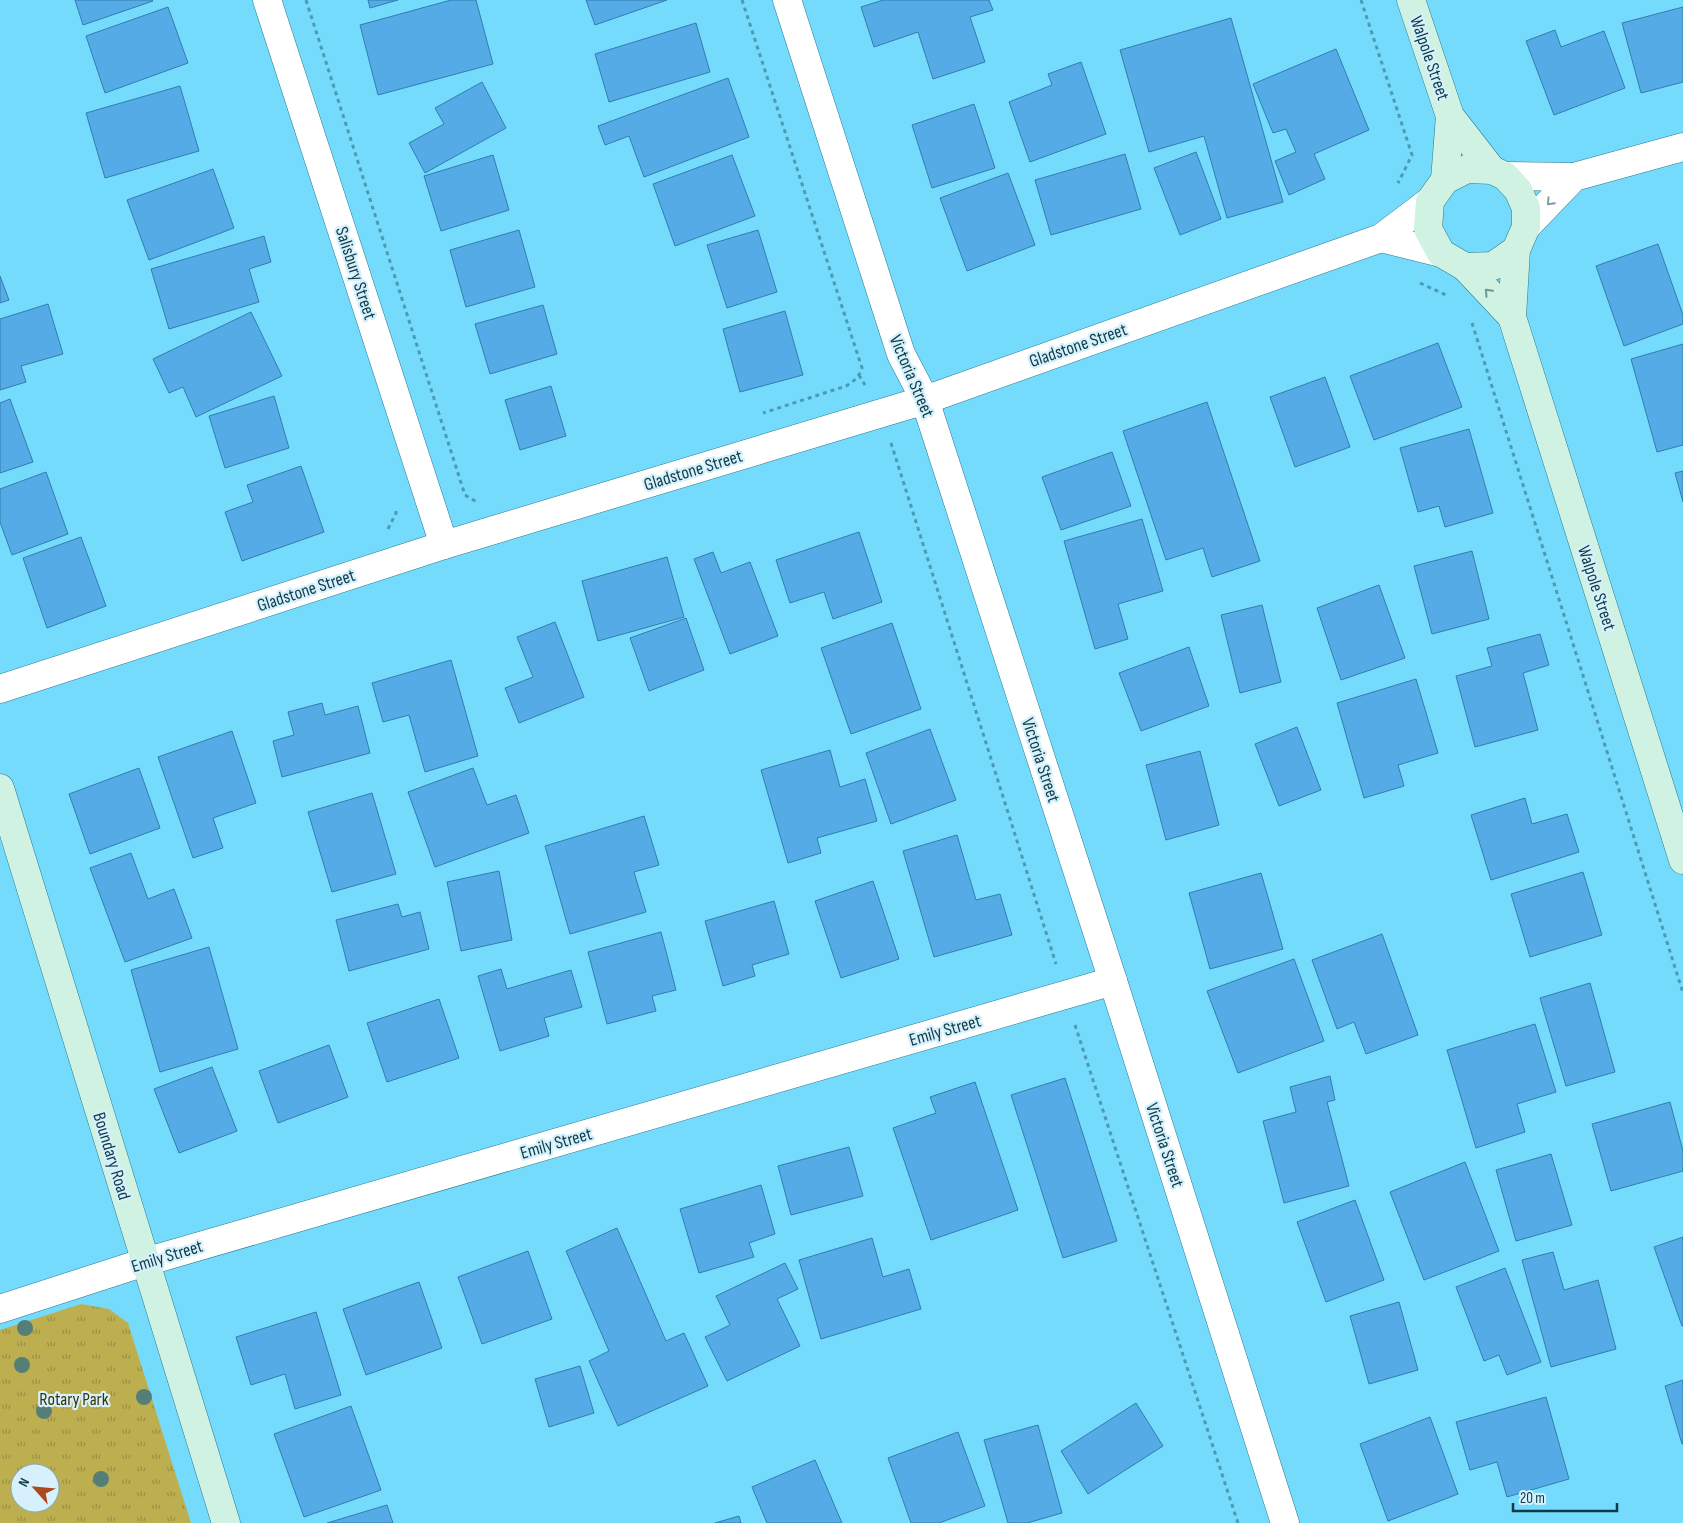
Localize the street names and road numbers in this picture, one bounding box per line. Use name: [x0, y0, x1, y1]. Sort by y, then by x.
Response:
street label: Walpole Street: [1405, 13, 1454, 104]
street label: Salisbury Street: [331, 224, 381, 323]
street label: Gladstone Street: [1027, 319, 1130, 372]
street label: Victoria Street: [885, 332, 939, 421]
street label: Gladstone Street: [641, 445, 745, 495]
street label: Walpole Street: [1573, 543, 1620, 634]
street label: Gladstone Street: [254, 565, 358, 616]
street label: Victoria Street: [1017, 715, 1064, 806]
street label: Emily Street: [907, 1010, 984, 1051]
street label: Victoria Street: [1141, 1100, 1188, 1191]
street label: Boundary Road: [88, 1110, 135, 1202]
street label: Emily Street: [518, 1123, 595, 1164]
street label: Emily Street: [129, 1236, 206, 1277]

